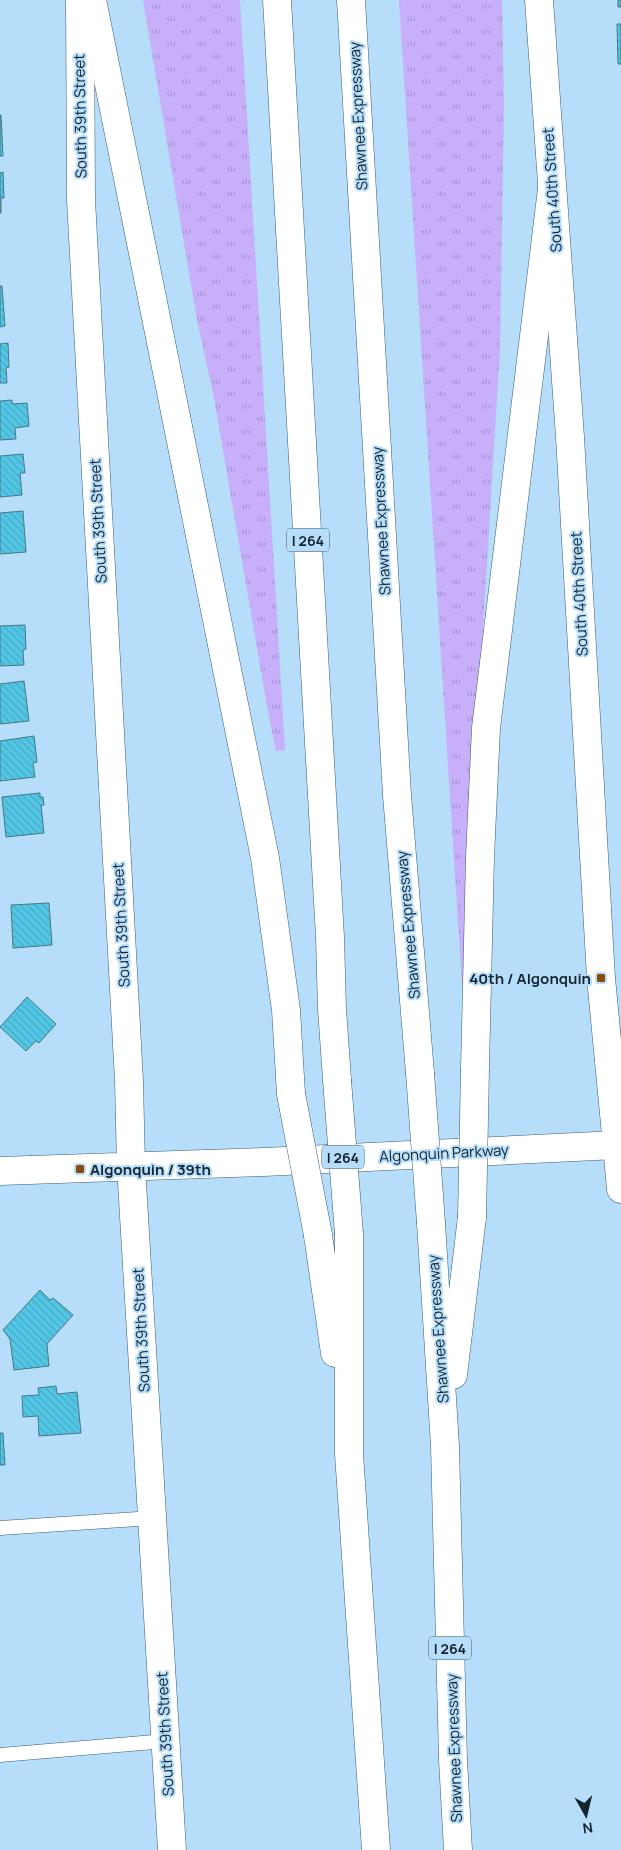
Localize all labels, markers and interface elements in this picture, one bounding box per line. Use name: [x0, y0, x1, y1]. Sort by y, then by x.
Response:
street label: Shawnee Expressway: [344, 41, 372, 191]
street label: South 39th Street: [68, 54, 92, 178]
street label: South 40th Street: [537, 127, 567, 253]
street label: Shawnee Expressway: [367, 446, 395, 596]
street label: South 39th Street: [84, 458, 112, 584]
road number: I 264: [287, 528, 329, 552]
street label: South 40th Street: [565, 531, 593, 657]
street label: Shawnee Expressway: [391, 850, 425, 1000]
street label: South 39th Street: [107, 862, 135, 988]
place label: 40th / Algonquin: [469, 968, 591, 989]
marker: 40th / Algonquin: [595, 972, 607, 984]
street label: Algonquin Parkway: [379, 1139, 509, 1167]
road number: I 264: [322, 1146, 364, 1168]
place label: Algonquin / 39th: [90, 1159, 211, 1180]
marker: Algonquin / 39th: [74, 1163, 86, 1175]
street label: Shawnee Expressway: [422, 1254, 454, 1404]
street label: South 39th Street: [127, 1267, 155, 1393]
road number: I 264: [429, 1636, 471, 1660]
street label: South 39th Street: [151, 1671, 179, 1797]
street label: Shawnee Expressway: [441, 1673, 467, 1823]
north arrow: [561, 1790, 611, 1840]
text: N: [582, 1818, 594, 1838]

